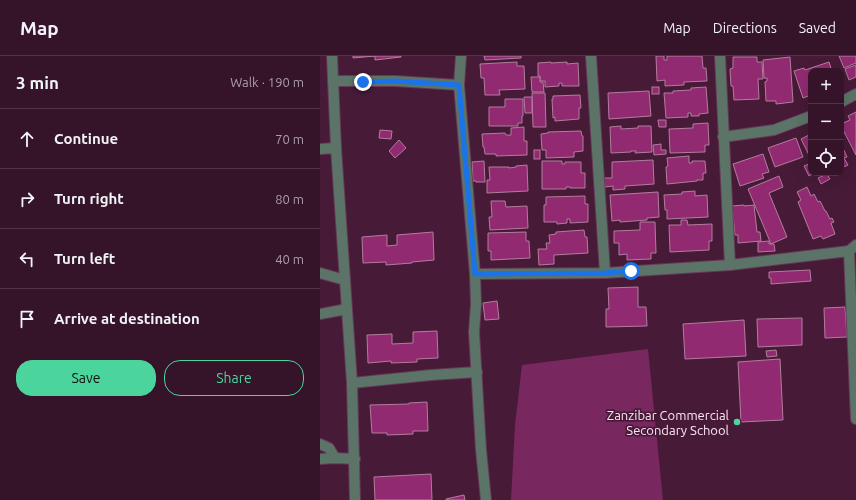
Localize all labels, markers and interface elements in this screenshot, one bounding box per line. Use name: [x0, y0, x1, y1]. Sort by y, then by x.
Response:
text: Map: [20, 17, 59, 39]
text: Map: [663, 20, 691, 36]
text: Directions: [713, 20, 777, 36]
text: Saved: [799, 20, 836, 36]
map controls: [808, 68, 844, 176]
button: +: [808, 68, 844, 104]
text: 3 min: [16, 73, 59, 92]
route end: [354, 73, 372, 91]
text: Walk · 190 m: [230, 75, 304, 89]
button: −: [808, 104, 844, 140]
icon: ahead: [16, 128, 38, 150]
text: Continue: [54, 130, 118, 147]
text: 70 m: [275, 132, 304, 146]
button: locate: [808, 140, 844, 176]
icon: right: [16, 188, 38, 210]
text: Turn right: [54, 190, 124, 207]
text: 80 m: [275, 192, 304, 206]
icon: left: [16, 248, 38, 270]
text: Turn left: [54, 250, 115, 267]
text: 40 m: [275, 252, 304, 266]
route start: [622, 262, 640, 280]
icon: arrive: [16, 308, 38, 330]
text: Arrive at destination: [54, 310, 200, 327]
button: Save: [16, 360, 156, 396]
button: Share: [164, 360, 304, 396]
place label: Zanzibar Commercial Secondary School: [607, 408, 730, 437]
marker: Zanzibar Commercial Secondary School: [732, 417, 742, 427]

